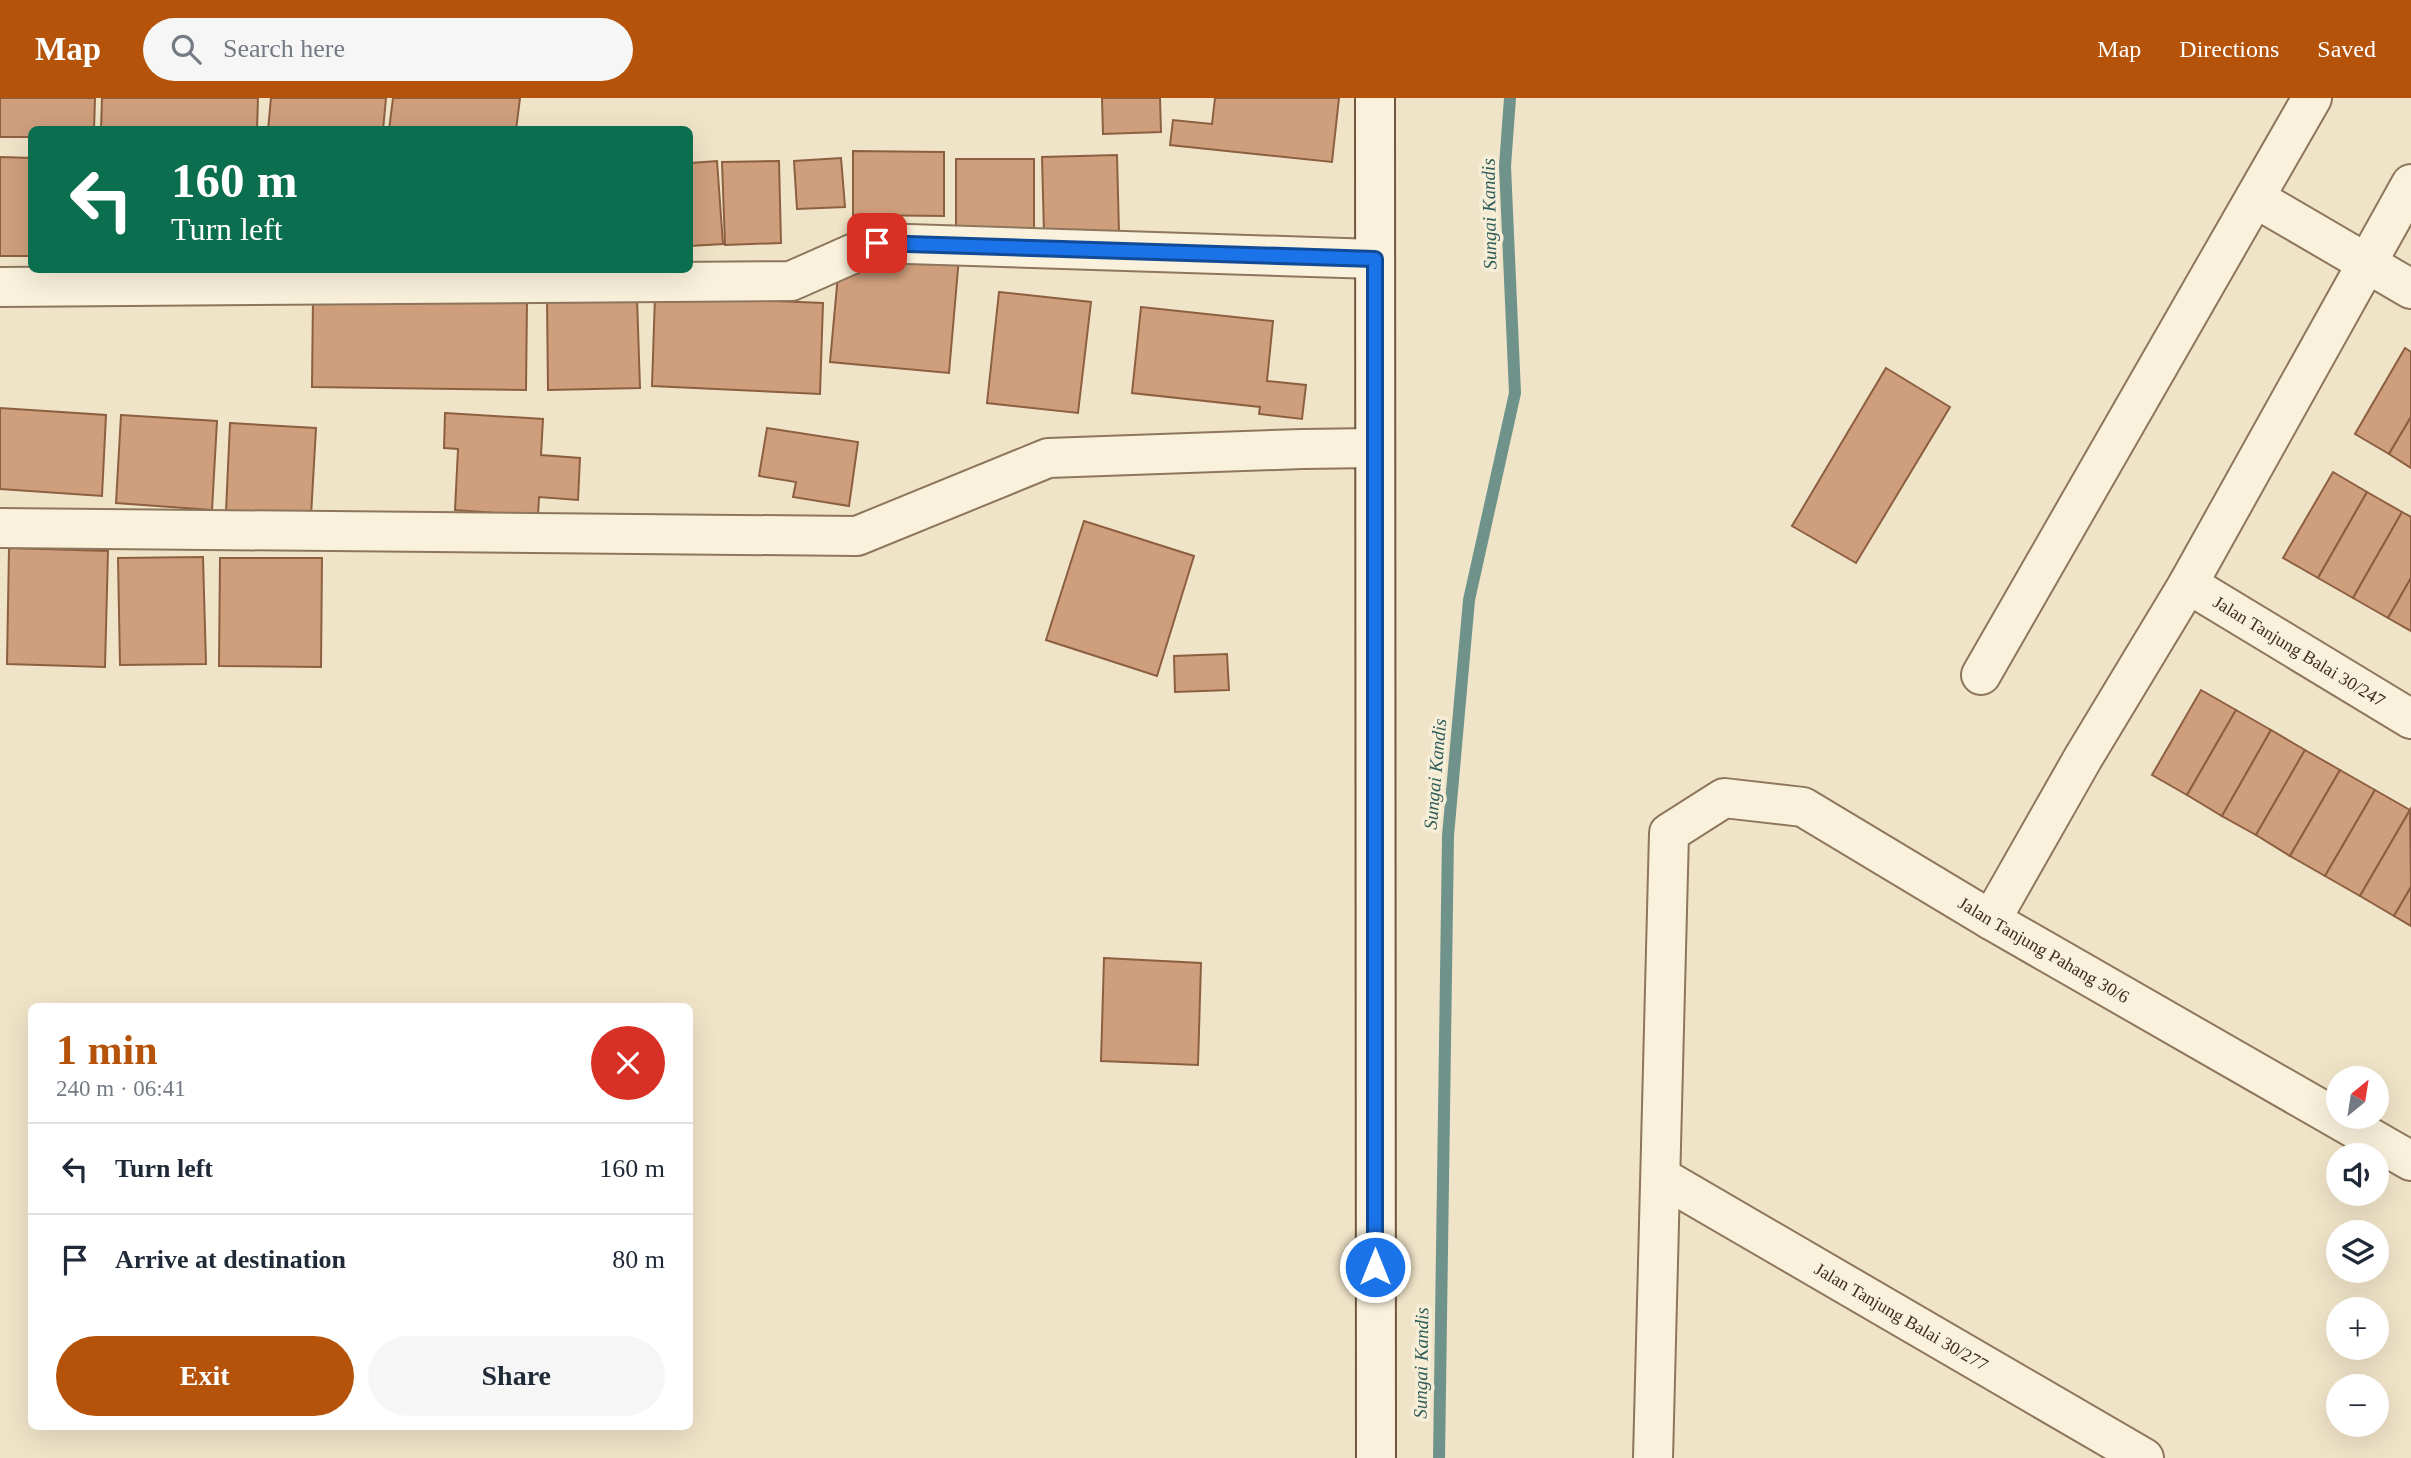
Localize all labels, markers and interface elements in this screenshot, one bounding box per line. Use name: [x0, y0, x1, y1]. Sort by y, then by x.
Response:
search box: [143, 18, 633, 81]
icon: search: [167, 30, 205, 68]
text: Map: [35, 31, 101, 67]
text: Search here: [223, 34, 345, 63]
text: Map: [2097, 36, 2141, 62]
text: Directions: [2179, 36, 2279, 62]
text: Saved: [2317, 36, 2376, 62]
text: 160 m: [171, 153, 298, 208]
icon: left: [56, 154, 147, 245]
water label: Sungai Kandis: [1478, 158, 1500, 270]
text: Turn left: [171, 211, 283, 247]
pin: [847, 213, 907, 273]
icon: arrive: [858, 224, 896, 262]
street label: Jalan Tanjung Balai 30/247: [2210, 592, 2389, 711]
water label: Sungai Kandis: [1420, 718, 1450, 830]
street label: Jalan Tanjung Pahang 30/6: [1955, 893, 2133, 1007]
button: close: [591, 1026, 665, 1100]
text: 1 min: [56, 1027, 158, 1073]
north arrow: [2326, 1066, 2389, 1129]
map controls: [2326, 1066, 2389, 1437]
text: 240 m · 06:41: [56, 1076, 186, 1101]
button: sound: [2326, 1143, 2389, 1206]
icon: left: [56, 1150, 94, 1188]
text: Turn left: [115, 1154, 213, 1183]
text: 160 m: [599, 1154, 665, 1183]
button: layers: [2326, 1220, 2389, 1283]
position arrow: [1338, 1230, 1412, 1304]
icon: arrive: [56, 1241, 94, 1279]
text: Arrive at destination: [115, 1245, 346, 1274]
text: 80 m: [612, 1245, 665, 1274]
street label: Jalan Tanjung Balai 30/277: [1811, 1259, 1991, 1375]
button: +: [2326, 1297, 2389, 1360]
water label: Sungai Kandis: [1410, 1307, 1432, 1419]
button: Exit: [56, 1336, 354, 1416]
button: Share: [368, 1336, 665, 1416]
button: −: [2326, 1374, 2389, 1437]

